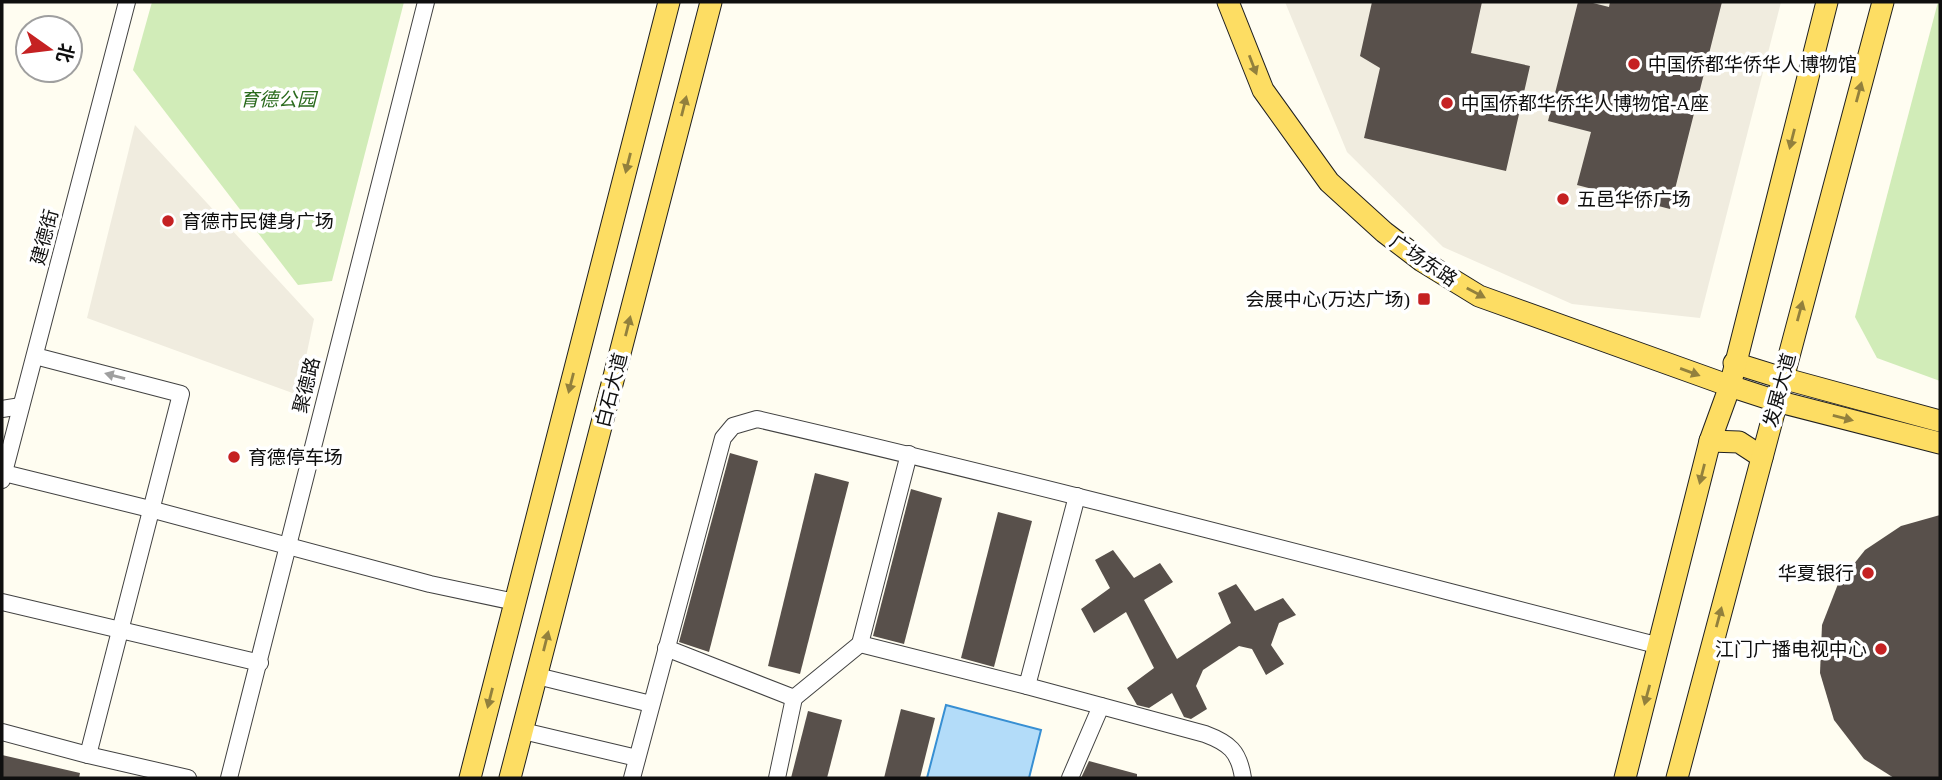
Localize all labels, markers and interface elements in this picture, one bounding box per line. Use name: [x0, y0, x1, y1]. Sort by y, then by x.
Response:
north arrow: [14, 14, 84, 84]
text: 北: [53, 41, 77, 65]
place label: 中国侨都华侨华人博物馆: [1648, 54, 1857, 75]
one-way arrow: [1247, 55, 1258, 76]
marker: 中国侨都华侨华人博物馆: [1626, 56, 1642, 72]
one-way arrow: [1854, 80, 1865, 102]
park label: 育德公园: [240, 89, 319, 110]
place label: 中国侨都华侨华人博物馆-A座: [1461, 93, 1709, 114]
one-way arrow: [679, 95, 690, 117]
marker: 中国侨都华侨华人博物馆-A座: [1439, 95, 1455, 111]
one-way arrow: [1786, 128, 1797, 150]
one-way arrow: [622, 152, 633, 174]
place label: 五邑华侨广场: [1577, 189, 1691, 210]
marker: 五邑华侨广场: [1555, 191, 1571, 207]
street label: 建德街: [27, 207, 62, 267]
place label: 育德市民健身广场: [182, 211, 334, 232]
marker: 育德市民健身广场: [160, 213, 176, 229]
street label: 广场东路: [1386, 230, 1461, 290]
one-way arrow: [1467, 287, 1487, 299]
place label: 会展中心(万达广场): [1245, 289, 1410, 311]
marker: 会展中心(万达广场): [1416, 291, 1432, 307]
one-way arrow: [1795, 300, 1806, 322]
one-way arrow: [623, 315, 634, 337]
street label: 白石大道: [592, 351, 631, 430]
street label: 发展大道: [1760, 351, 1799, 430]
street label: 聚德路: [289, 355, 324, 415]
one-way arrow: [1679, 366, 1700, 377]
one-way arrow: [104, 371, 125, 381]
one-way arrow: [565, 372, 576, 394]
one-way arrow: [1832, 413, 1854, 424]
place label: 育德停车场: [248, 447, 343, 468]
marker: 育德停车场: [226, 449, 242, 465]
one-way arrow: [1696, 463, 1707, 485]
place label: 华夏银行: [1778, 563, 1854, 584]
marker: 华夏银行: [1860, 565, 1876, 581]
one-way arrow: [1715, 607, 1725, 628]
one-way arrow: [541, 630, 552, 652]
place label: 江门广播电视中心: [1715, 639, 1867, 660]
marker: 江门广播电视中心: [1873, 641, 1889, 657]
one-way arrow: [1641, 684, 1652, 706]
one-way arrow: [484, 687, 495, 709]

